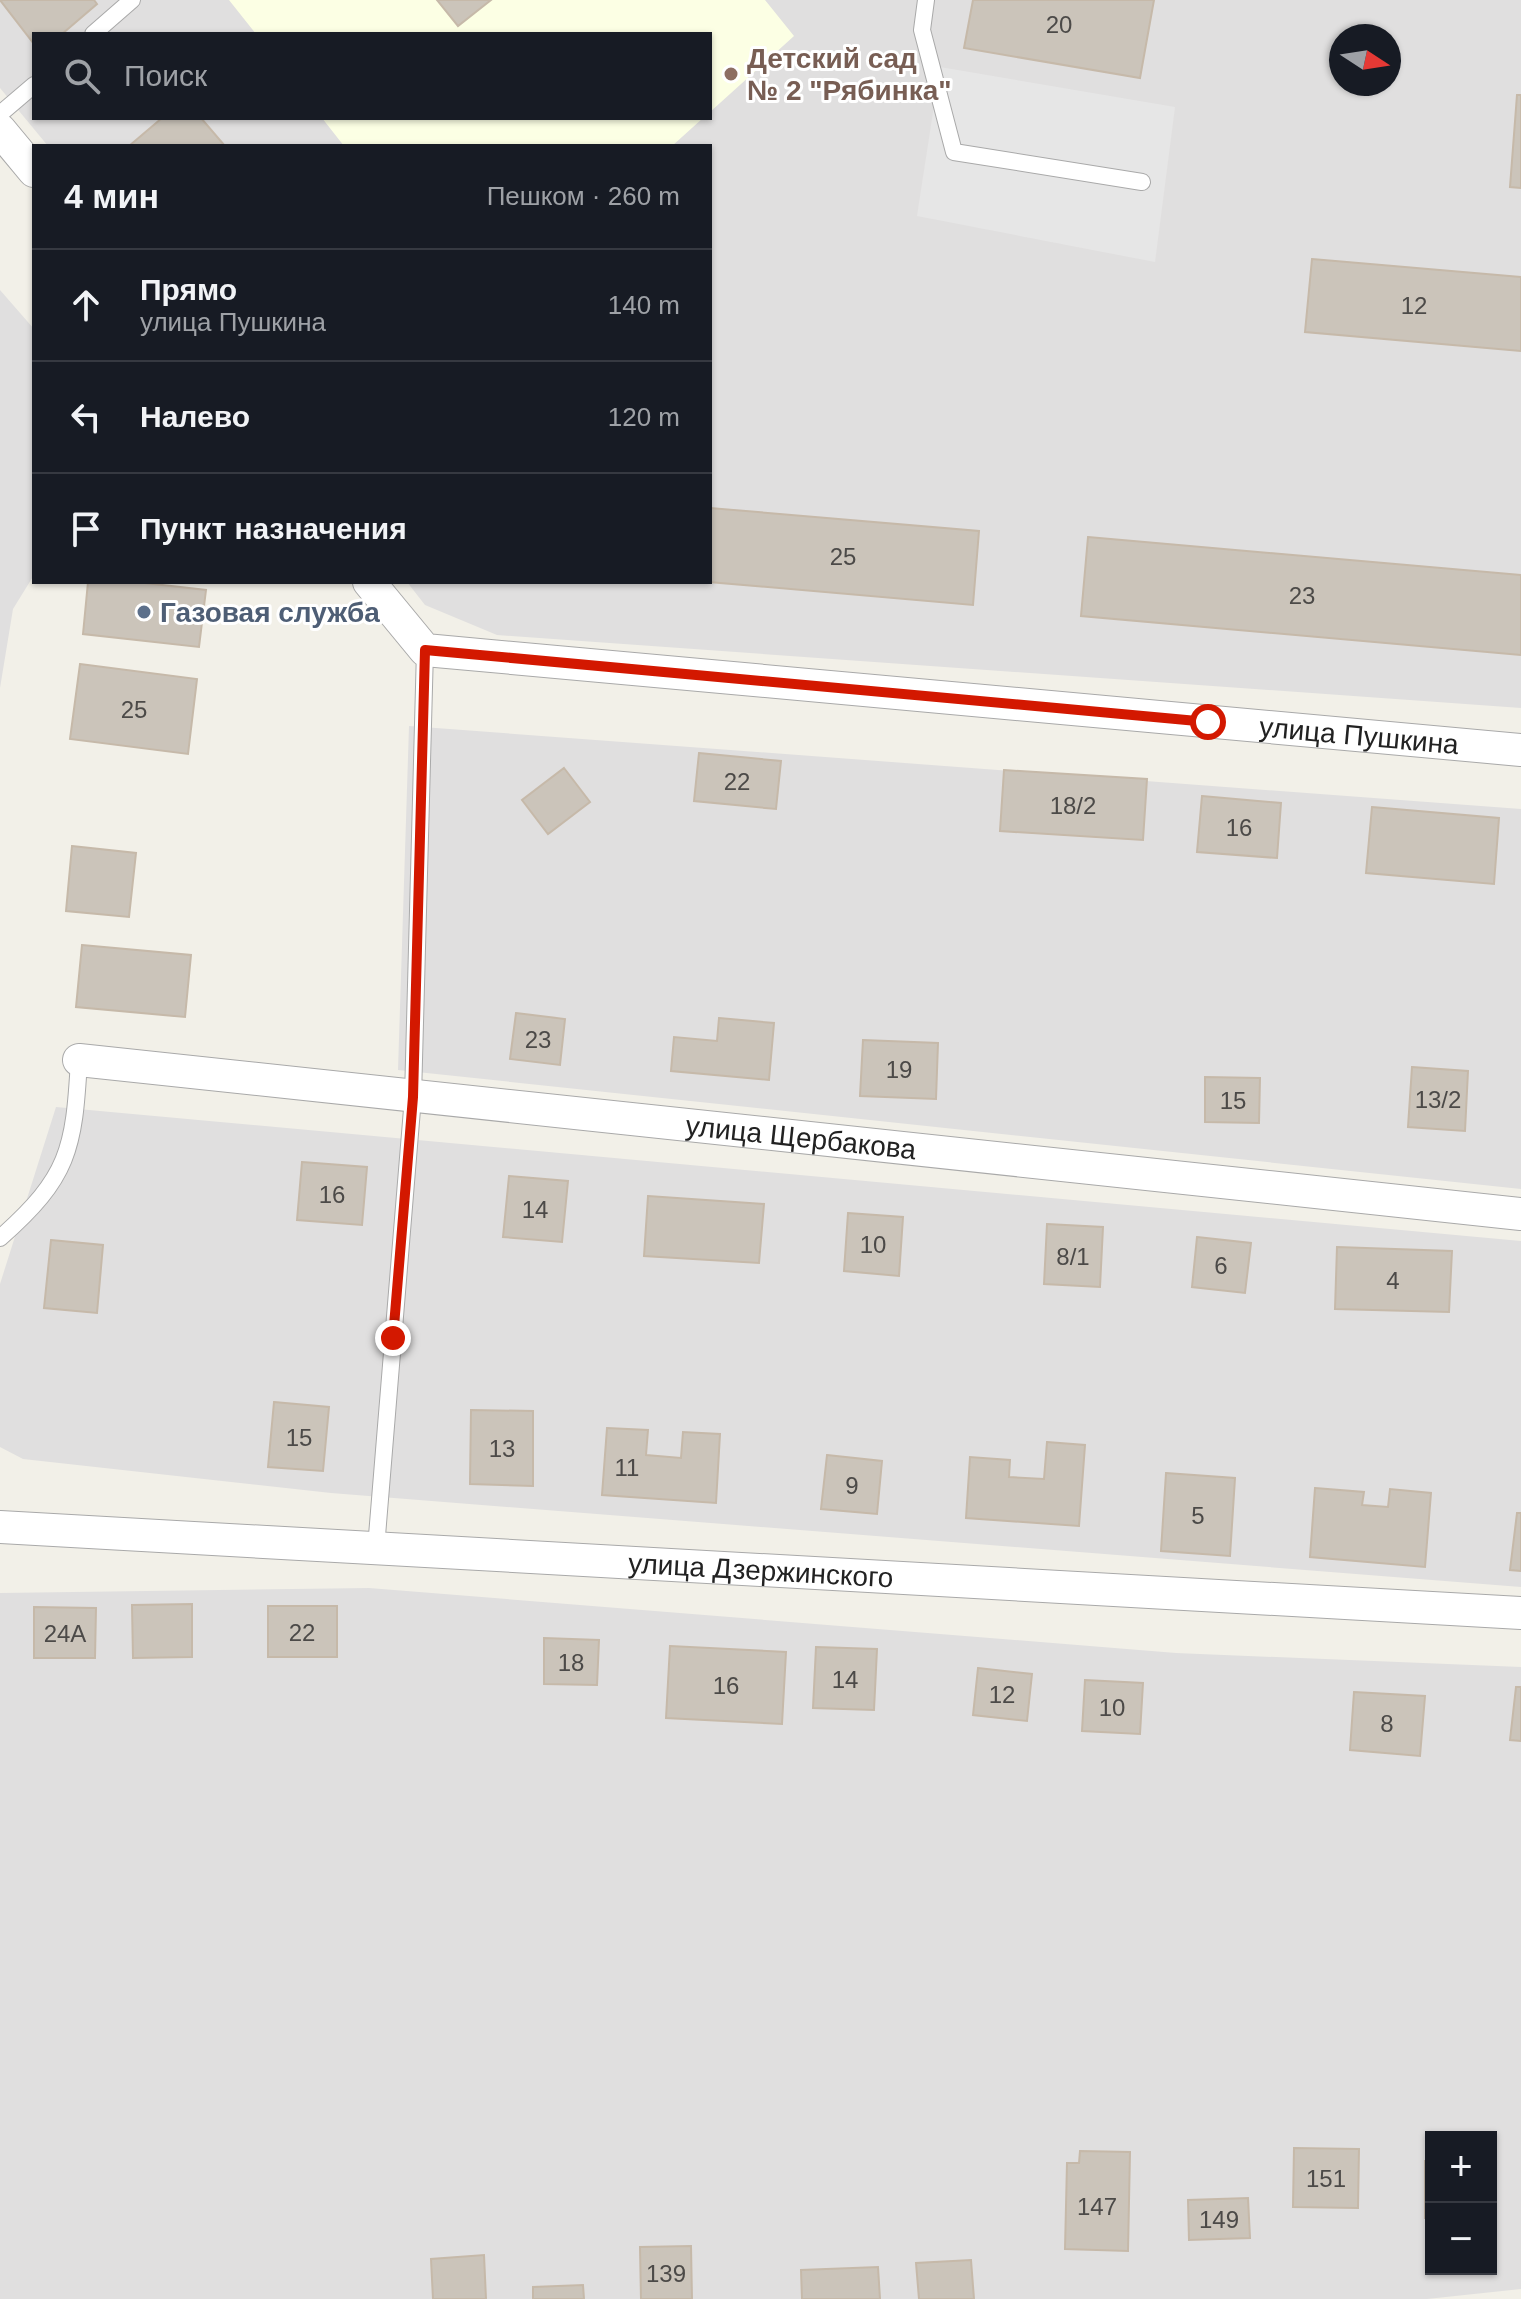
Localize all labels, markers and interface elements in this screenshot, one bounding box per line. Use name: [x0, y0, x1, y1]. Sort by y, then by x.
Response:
house number: 20: [1046, 11, 1072, 38]
north arrow: [1329, 24, 1401, 96]
search box: [32, 32, 712, 120]
place label: Детский сад № 2 "Рябинка": [747, 43, 952, 106]
icon: search: [60, 54, 104, 98]
text: Поиск: [124, 59, 207, 92]
marker: Детский сад № 2 "Рябинка": [722, 65, 740, 83]
text: 4 мин: [64, 177, 159, 215]
text: Пешком · 260 m: [487, 181, 680, 211]
text: Прямо: [140, 273, 237, 306]
icon: ahead: [64, 283, 108, 327]
text: 140 m: [608, 290, 680, 320]
house number: 12: [1401, 292, 1427, 319]
text: улица Пушкина: [140, 307, 326, 337]
icon: left: [64, 395, 108, 439]
text: Налево: [140, 400, 250, 433]
text: 120 m: [608, 402, 680, 432]
icon: arrive: [64, 507, 108, 551]
text: Пункт назначения: [140, 512, 407, 545]
house number: 25: [830, 543, 856, 570]
house number: 23: [1289, 582, 1315, 609]
place label: Газовая служба: [160, 597, 380, 628]
marker: Газовая служба: [135, 603, 153, 621]
house number: 25: [121, 696, 147, 723]
route start: [1190, 704, 1226, 740]
street label: улица Пушкина: [1258, 711, 1461, 760]
house number: 22: [724, 768, 750, 795]
house number: 18/2: [1050, 792, 1096, 819]
house number: 16: [1226, 814, 1252, 841]
house number: 23: [525, 1026, 551, 1053]
house number: 19: [886, 1056, 912, 1083]
house number: 13/2: [1415, 1086, 1461, 1113]
house number: 15: [1220, 1087, 1246, 1114]
street label: улица Щербакова: [684, 1109, 918, 1165]
house number: 16: [319, 1181, 345, 1208]
house number: 14: [522, 1196, 548, 1223]
house number: 10: [860, 1231, 886, 1258]
house number: 8/1: [1056, 1243, 1090, 1270]
house number: 6: [1214, 1252, 1228, 1279]
house number: 4: [1386, 1267, 1400, 1294]
route end: [375, 1320, 411, 1356]
house number: 15: [286, 1424, 312, 1451]
house number: 13: [489, 1435, 515, 1462]
house number: 11: [615, 1454, 639, 1481]
house number: 9: [845, 1472, 859, 1499]
house number: 5: [1191, 1502, 1205, 1529]
street label: улица Дзержинского: [627, 1547, 894, 1593]
house number: 22: [289, 1619, 315, 1646]
house number: 24А: [44, 1620, 86, 1647]
house number: 18: [558, 1649, 584, 1676]
house number: 14: [832, 1666, 858, 1693]
house number: 16: [713, 1672, 739, 1699]
house number: 12: [989, 1681, 1015, 1708]
house number: 10: [1099, 1694, 1125, 1721]
house number: 8: [1380, 1710, 1394, 1737]
map controls: [1425, 2131, 1497, 2275]
button: +: [1425, 2131, 1497, 2203]
house number: 151: [1306, 2165, 1346, 2192]
house number: 147: [1077, 2193, 1117, 2220]
button: −: [1425, 2203, 1497, 2275]
house number: 149: [1199, 2206, 1239, 2233]
house number: 139: [646, 2260, 686, 2287]

